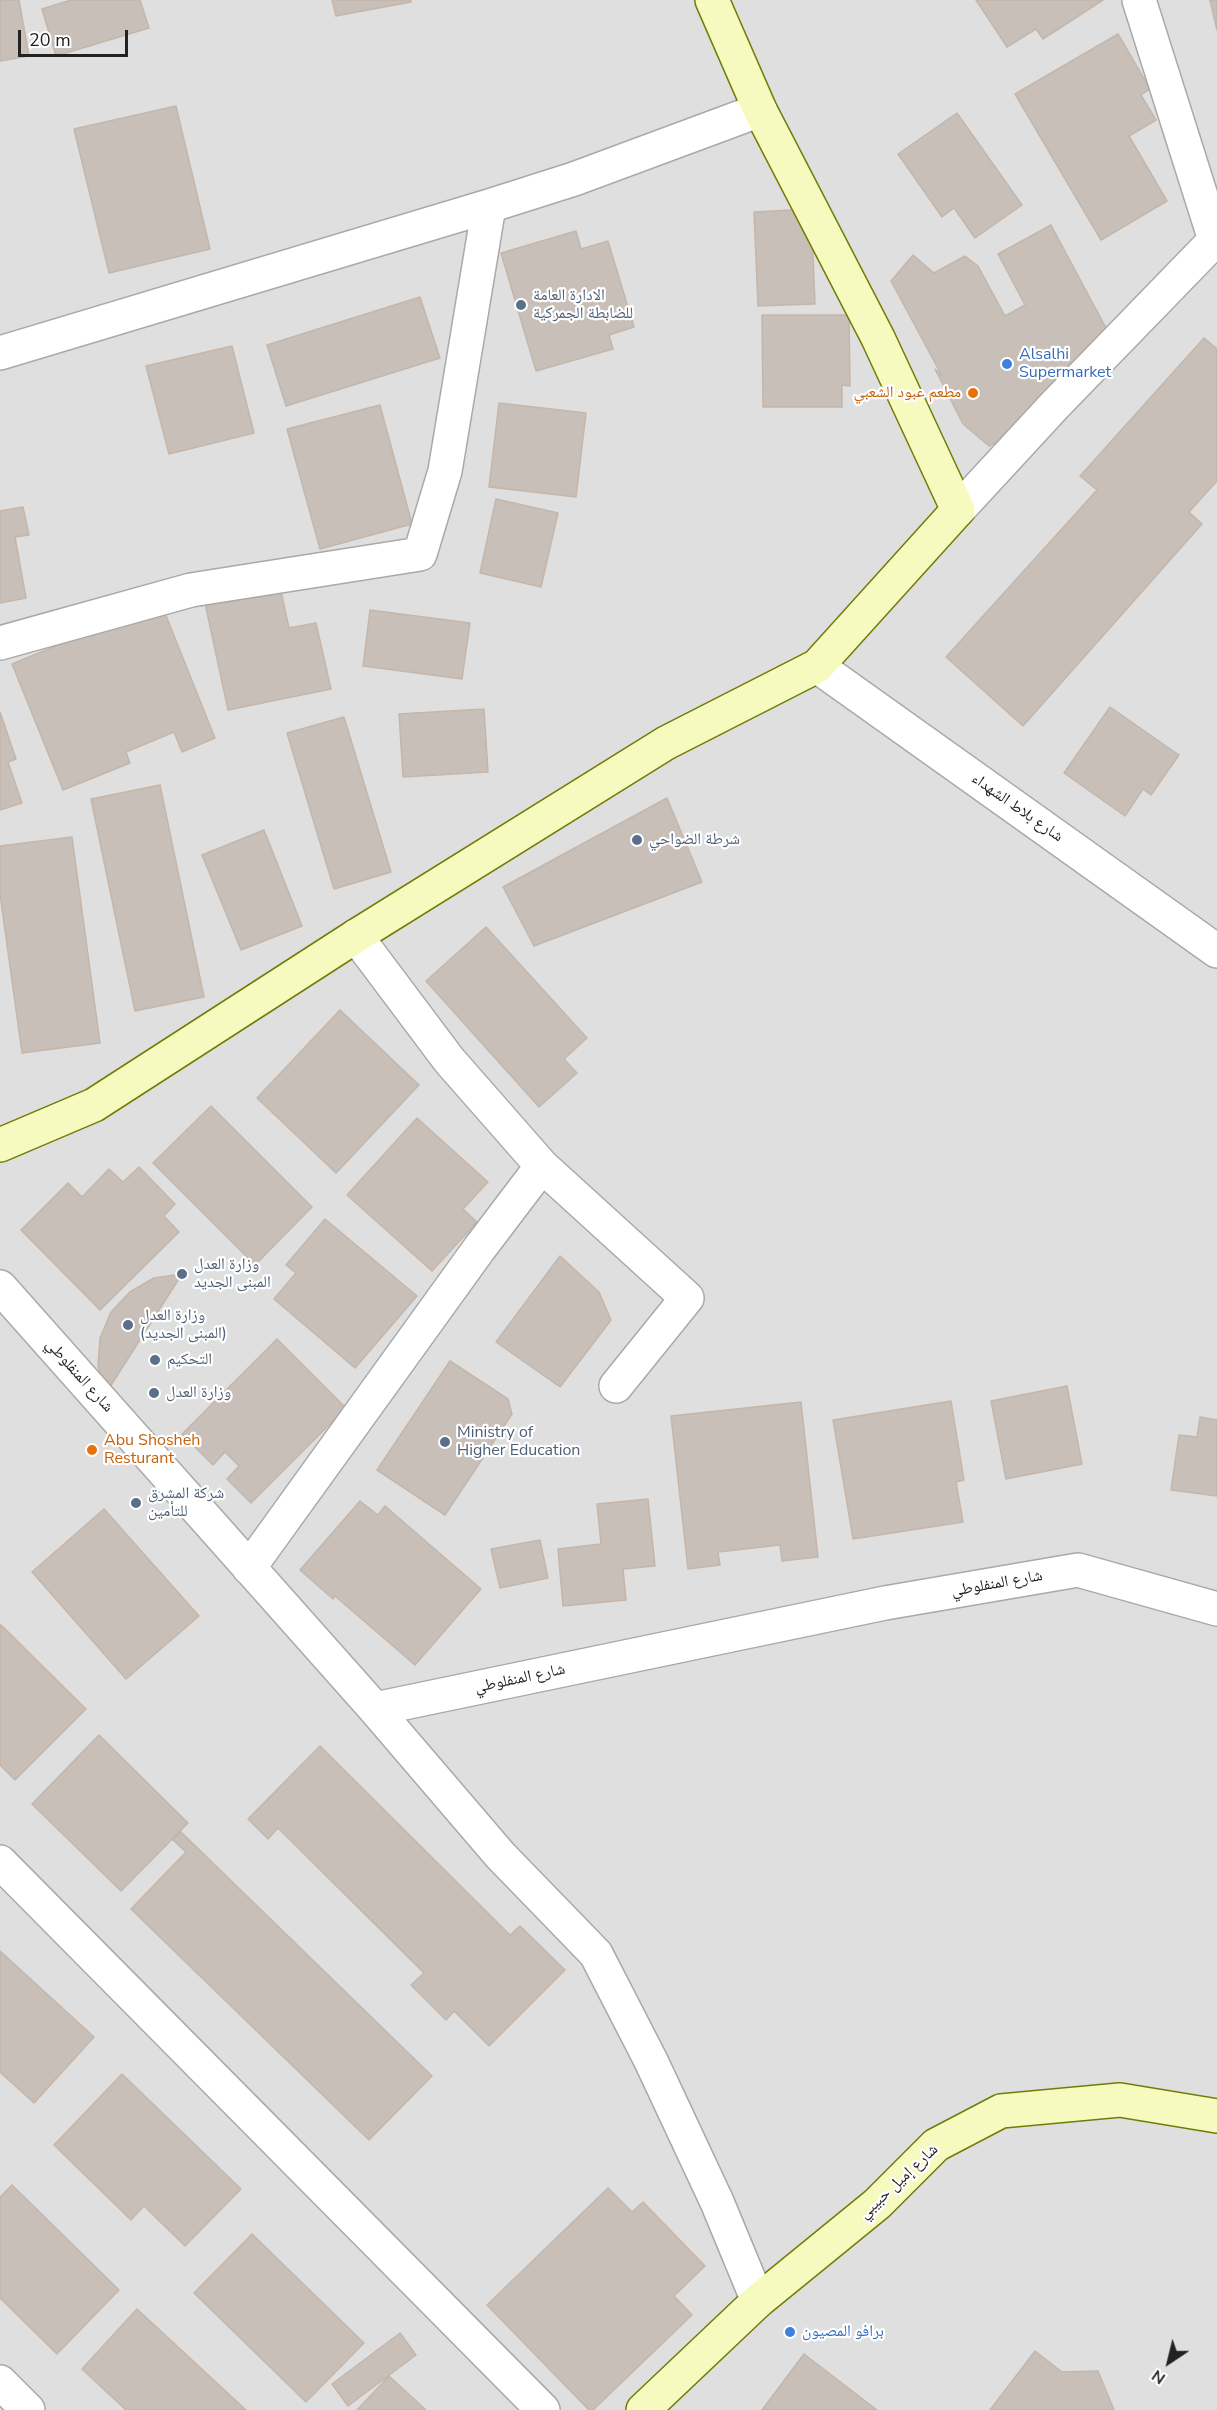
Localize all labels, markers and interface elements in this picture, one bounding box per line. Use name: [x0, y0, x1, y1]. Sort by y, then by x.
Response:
scale bar: [21, 18, 130, 56]
text: 20 m: [29, 28, 71, 52]
place label: الادارة العامة للضابطة الجمركية: [533, 286, 633, 324]
marker: الادارة العامة للضابطة الجمركية: [514, 298, 528, 312]
place label: Alsalhi Supermarket: [1019, 345, 1111, 383]
marker: Alsalhi Supermarket: [1000, 357, 1014, 371]
place label: مطعم عبود الشعبي: [853, 383, 961, 403]
marker: مطعم عبود الشعبي: [966, 386, 980, 400]
street label: شارع بلاط الشهداء: [968, 769, 1066, 847]
place label: شرطة الضواحي: [649, 830, 740, 850]
marker: شرطة الضواحي: [630, 833, 644, 847]
place label: وزارة العدل المبنى الجديد: [194, 1255, 271, 1293]
marker: وزارة العدل المبنى الجديد: [175, 1267, 189, 1281]
place label: وزارة العدل (المبنى الجديد): [140, 1306, 227, 1344]
marker: وزارة العدل (المبنى الجديد): [121, 1318, 135, 1332]
street label: شارع المنفلوطي: [41, 1335, 117, 1417]
place label: التحكيم: [167, 1350, 212, 1370]
marker: التحكيم: [148, 1353, 162, 1367]
place label: وزارة العدل: [166, 1383, 231, 1403]
marker: وزارة العدل: [147, 1386, 161, 1400]
place label: Ministry of Higher Education: [457, 1423, 580, 1461]
place label: Abu Shosheh Resturant: [104, 1431, 200, 1469]
marker: Ministry of Higher Education: [438, 1435, 452, 1449]
marker: Abu Shosheh Resturant: [85, 1443, 99, 1457]
place label: شركة المشرق للتأمين: [148, 1484, 224, 1522]
marker: شركة المشرق للتأمين: [129, 1496, 143, 1510]
street label: شارع المنفلوطي: [950, 1567, 1044, 1601]
street label: شارع المنفلوطي: [473, 1660, 567, 1698]
street label: شارع إميل حبيبي: [855, 2140, 943, 2224]
place label: برافو المصيون: [802, 2322, 884, 2342]
marker: برافو المصيون: [783, 2325, 797, 2339]
north arrow: [1139, 2332, 1199, 2392]
text: N: [1147, 2364, 1170, 2389]

